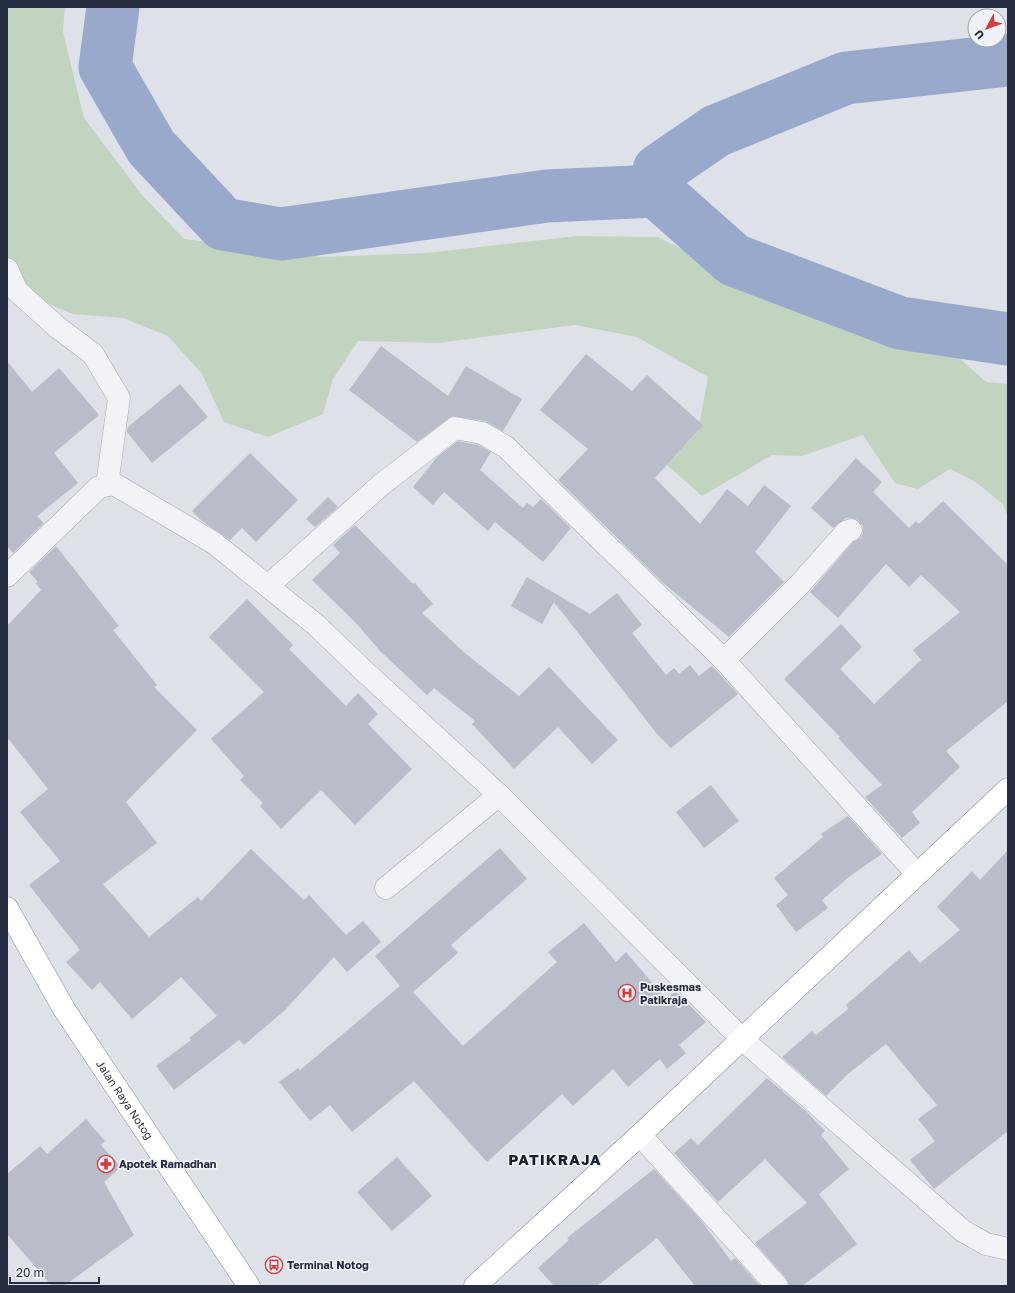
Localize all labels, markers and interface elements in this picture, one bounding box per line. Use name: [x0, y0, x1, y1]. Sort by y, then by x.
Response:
north arrow: [967, 8, 1007, 48]
text: U: [972, 28, 987, 42]
place label: Puskesmas Patikraja: [640, 980, 701, 1006]
hospital icon: Puskesmas Patikraja: [617, 983, 637, 1003]
street label: Jalan Raya Notog: [94, 1057, 156, 1141]
district label: PATIKRAJA: [508, 1150, 602, 1168]
pharmacy icon: Apotek Ramadhan: [96, 1154, 116, 1174]
place label: Apotek Ramadhan: [119, 1157, 217, 1170]
bus stop icon: Terminal Notog: [264, 1255, 284, 1275]
place label: Terminal Notog: [287, 1258, 369, 1271]
scale bar: [10, 1259, 99, 1285]
text: 20 m: [16, 1265, 44, 1280]

